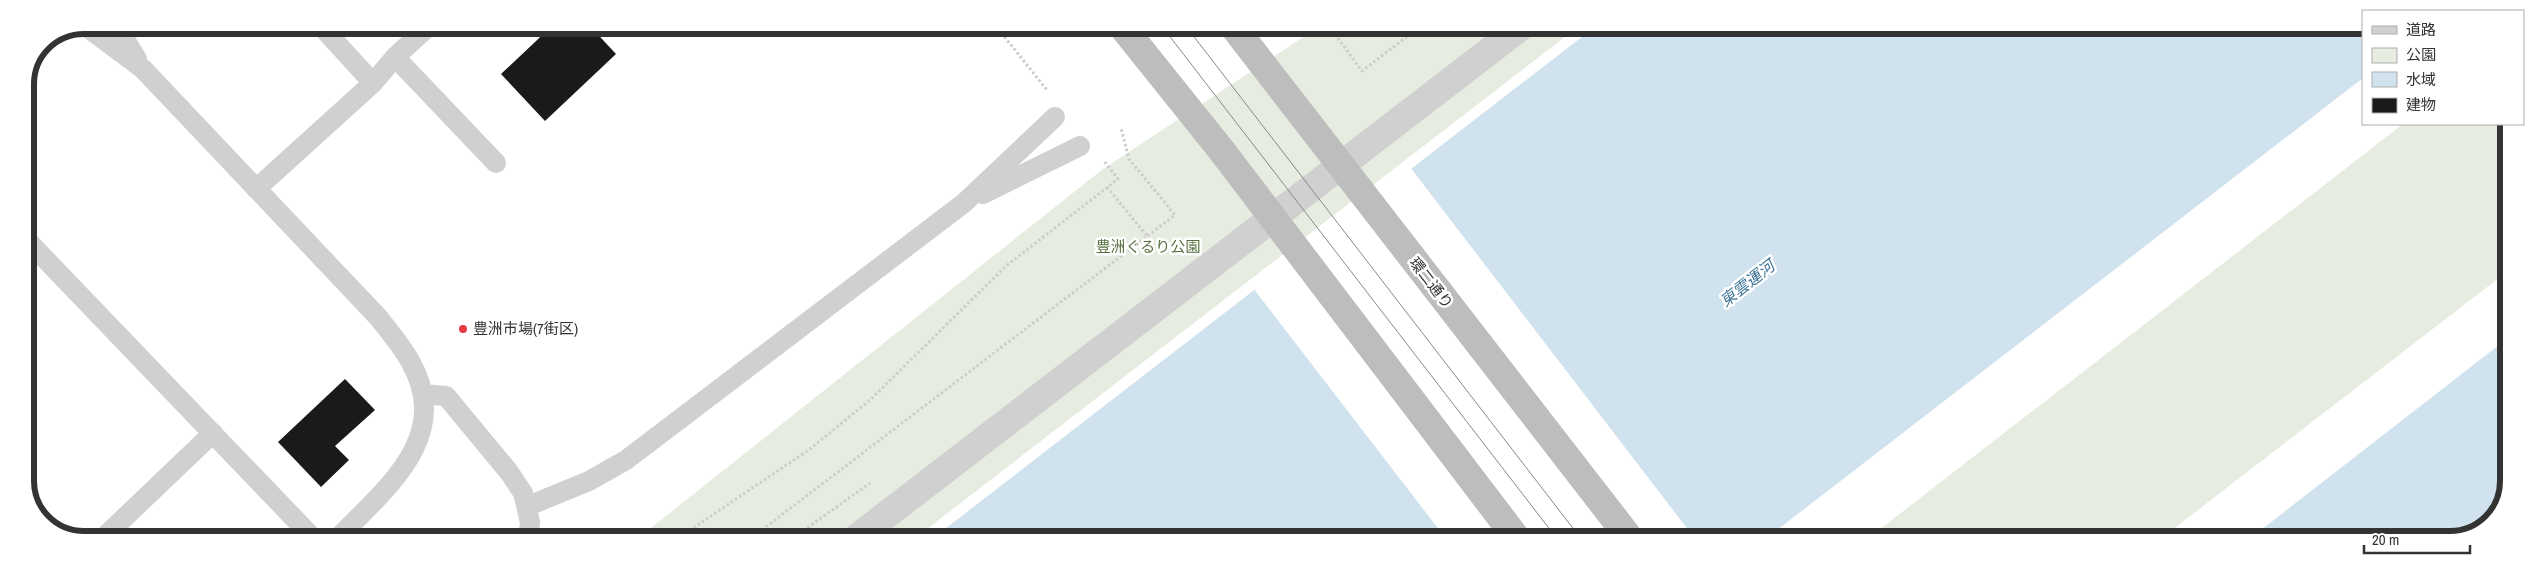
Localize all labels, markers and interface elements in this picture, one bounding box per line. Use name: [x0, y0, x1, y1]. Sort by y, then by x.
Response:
legend: [2362, 10, 2524, 125]
text: 道路: [2406, 19, 2436, 40]
text: 公園: [2406, 44, 2436, 65]
text: 水域: [2406, 69, 2436, 90]
text: 建物: [2406, 94, 2436, 115]
park label: 豊洲ぐるり公園: [1096, 236, 1200, 257]
street label: 環二通り: [1405, 253, 1458, 313]
water label: 東雲運河: [1715, 253, 1781, 311]
place label: 豊洲市場(7街区): [473, 318, 578, 339]
marker: 豊洲市場(7街区): [457, 323, 469, 335]
scale bar: [2364, 522, 2470, 554]
text: 20 m: [2372, 529, 2399, 550]

